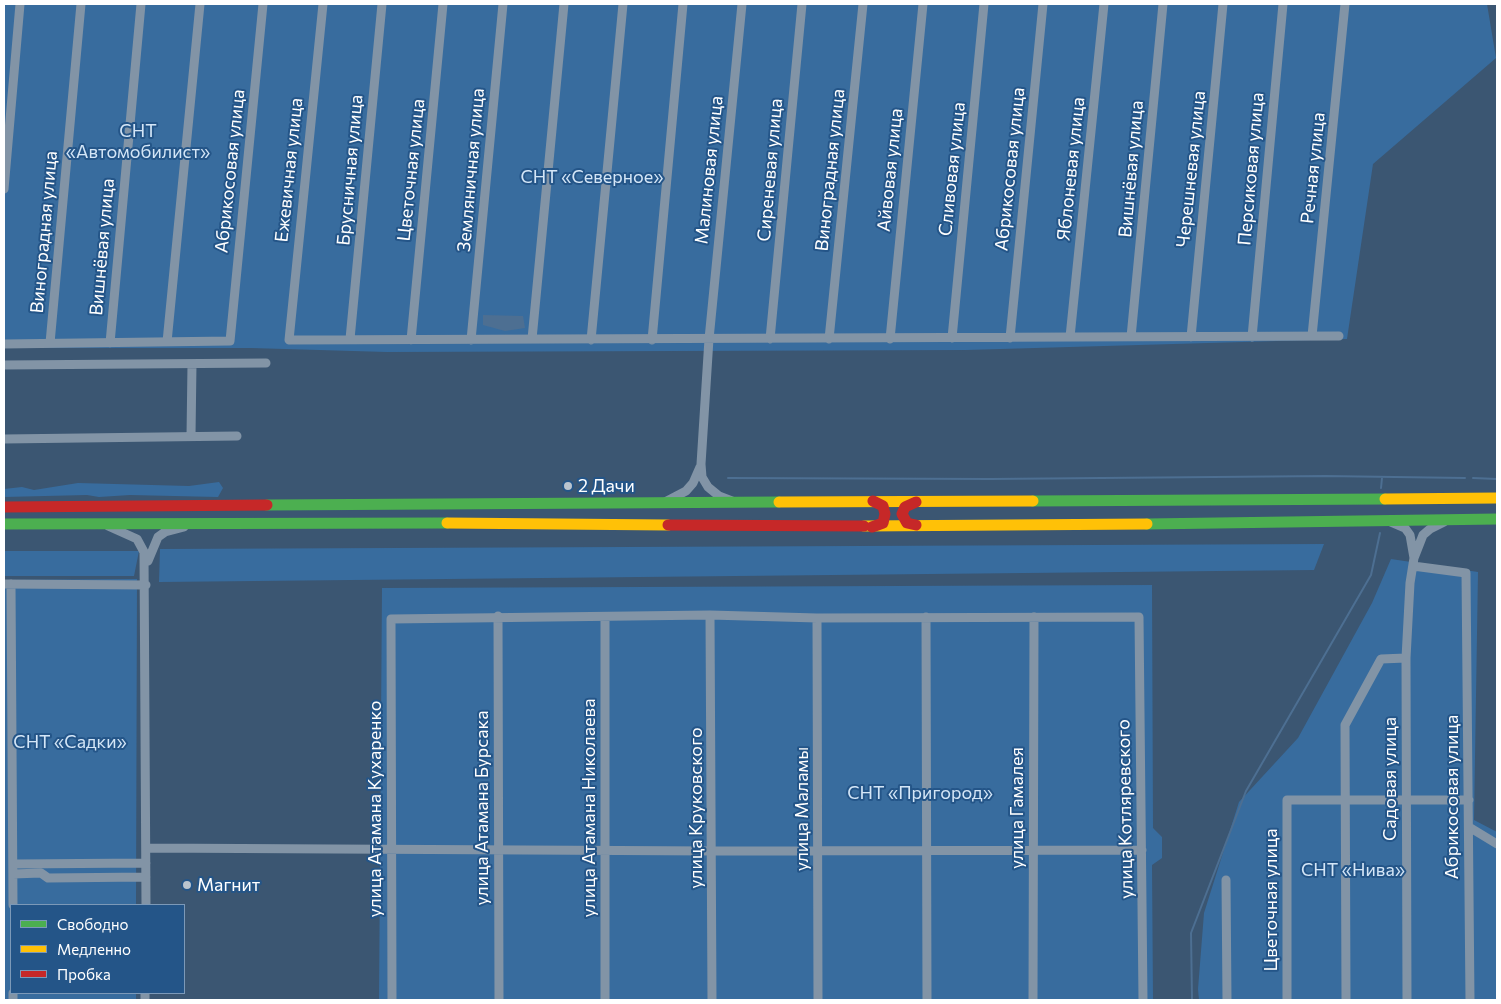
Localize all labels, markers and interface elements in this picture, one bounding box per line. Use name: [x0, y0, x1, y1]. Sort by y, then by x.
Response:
street label: Абрикосовая улица: [991, 86, 1029, 252]
street label: Земляничная улица: [453, 87, 489, 253]
street label: Абрикосовая улица: [211, 88, 249, 254]
street label: Виноградная улица: [811, 88, 849, 252]
street label: Черешневая улица: [1172, 90, 1210, 248]
street label: Персиковая улица: [1234, 92, 1268, 246]
street label: Брусничная улица: [333, 94, 367, 246]
street label: Малиновая улица: [690, 95, 728, 245]
street label: Яблоневая улица: [1053, 96, 1089, 242]
street label: Ежевичная улица: [271, 97, 307, 243]
street label: Цветочная улица: [393, 98, 429, 242]
street label: Сиреневая улица: [753, 98, 787, 242]
street label: Вишнёвая улица: [1114, 99, 1148, 239]
street label: Сливовая улица: [934, 101, 970, 237]
street label: Айвовая улица: [873, 107, 907, 233]
street label: Речная улица: [1296, 111, 1330, 225]
park label: СНТ «Автомобилист»: [66, 120, 210, 162]
street label: Виноградная улица: [26, 150, 62, 314]
park label: СНТ «Северное»: [520, 166, 664, 188]
street label: Вишнёвая улица: [85, 177, 119, 317]
place label: 2 Дачи: [578, 475, 635, 497]
marker: 2 Дачи: [562, 480, 574, 492]
street label: улица Атамана Николаева: [578, 699, 600, 917]
street label: улица Атамана Кухаренко: [364, 700, 386, 918]
street label: улица Атамана Бурсака: [471, 710, 493, 906]
street label: Абрикосовая улица: [1441, 715, 1463, 879]
street label: Садовая улица: [1379, 717, 1401, 841]
street label: улица Котляревского: [1113, 719, 1137, 899]
street label: улица Круковского: [685, 727, 707, 889]
park label: СНТ «Садки»: [13, 731, 127, 753]
street label: улица Маламы: [791, 747, 813, 871]
street label: улица Гамалея: [1006, 747, 1028, 869]
park label: СНТ «Пригород»: [847, 782, 993, 804]
street label: Цветочная улица: [1260, 828, 1282, 972]
park label: СНТ «Нива»: [1301, 859, 1405, 881]
place label: Магнит: [197, 874, 260, 896]
marker: Магнит: [181, 879, 193, 891]
legend: [10, 904, 185, 994]
text: Свободно: [57, 915, 128, 933]
text: Медленно: [57, 940, 131, 958]
text: Пробка: [57, 965, 111, 983]

